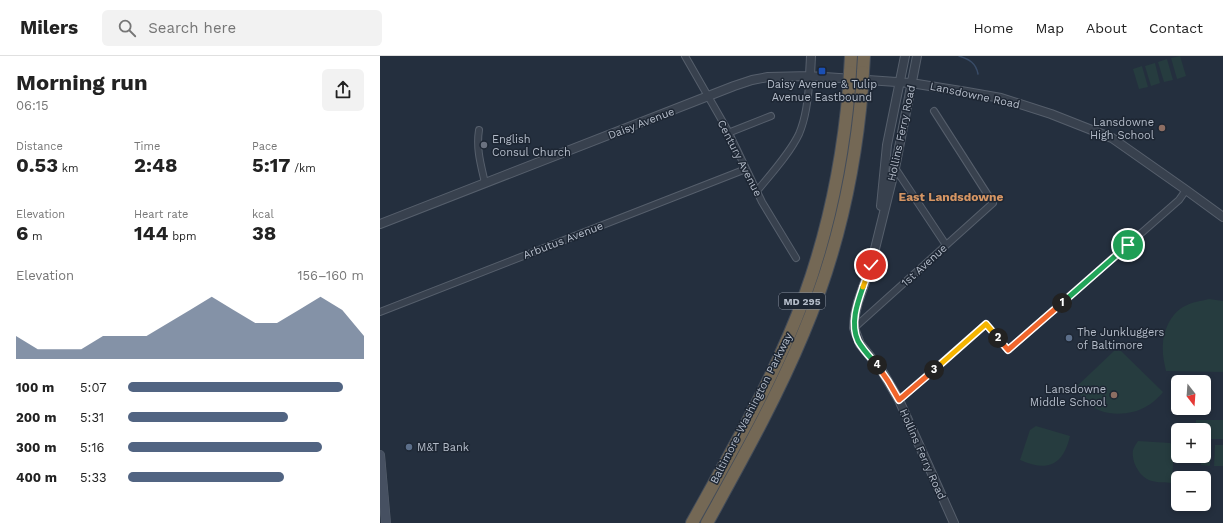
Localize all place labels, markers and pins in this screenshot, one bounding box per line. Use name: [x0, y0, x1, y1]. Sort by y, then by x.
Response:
marker: Daisy Avenue & Tulip Avenue Eastbound: [817, 66, 827, 76]
place label: Daisy Avenue & Tulip Avenue Eastbound: [767, 78, 877, 104]
place label: Lansdowne High School: [1090, 116, 1155, 142]
marker: Lansdowne High School: [1157, 123, 1167, 133]
place label: English Consul Church: [492, 133, 571, 159]
marker: English Consul Church: [479, 140, 489, 150]
pin: [1111, 228, 1145, 262]
pin: [854, 248, 888, 282]
pin: 1: [1052, 293, 1072, 313]
place label: The Junkluggers of Baltimore: [1077, 326, 1164, 352]
pin: 2: [988, 328, 1008, 348]
marker: The Junkluggers of Baltimore: [1064, 333, 1074, 343]
pin: 4: [867, 355, 887, 375]
pin: 3: [924, 360, 944, 380]
place label: Lansdowne Middle School: [1030, 383, 1107, 409]
marker: Lansdowne Middle School: [1109, 390, 1119, 400]
place label: M&T Bank: [417, 441, 469, 454]
marker: M&T Bank: [404, 442, 414, 452]

